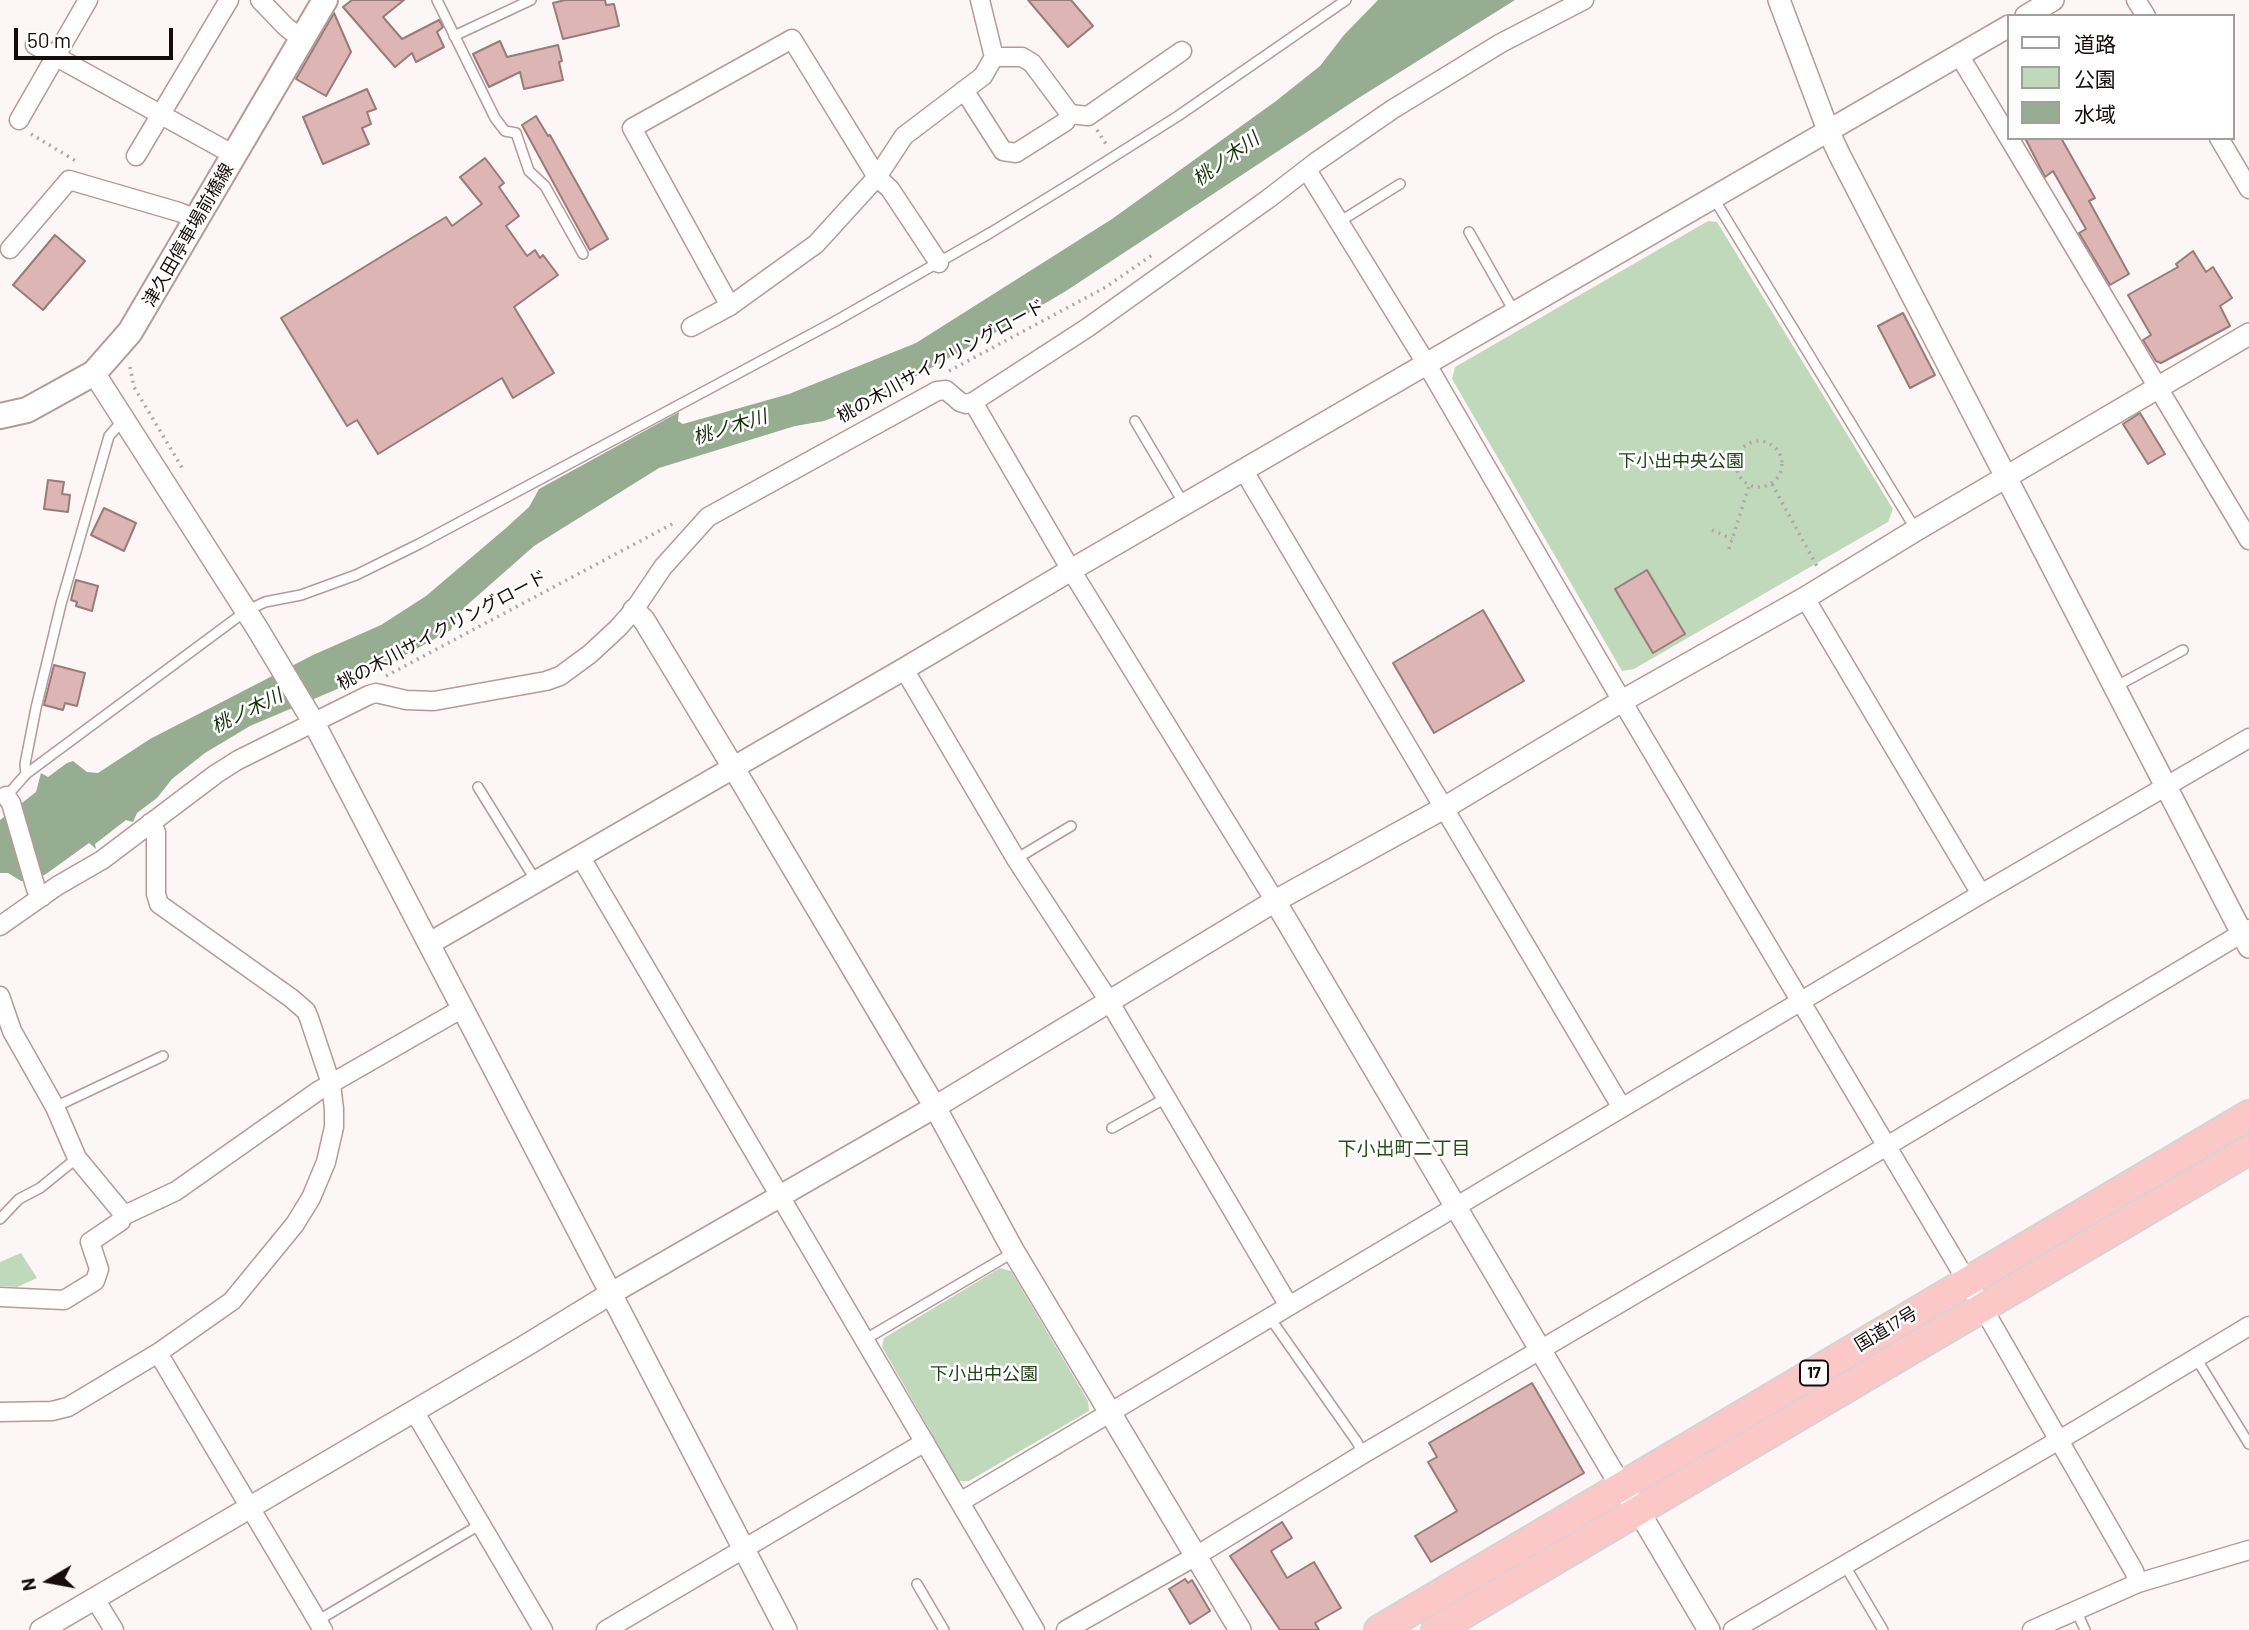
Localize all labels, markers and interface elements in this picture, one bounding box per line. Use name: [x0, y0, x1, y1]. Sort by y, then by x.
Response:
scale bar: [18, 14, 177, 58]
legend: [2008, 14, 2235, 140]
text: 50 m: [27, 27, 71, 52]
text: 道路: [2074, 31, 2116, 56]
text: 公園: [2074, 66, 2116, 91]
text: 水域: [2074, 101, 2116, 126]
water label: 桃ノ木川: [1189, 127, 1263, 191]
street label: 津久田停車場前橋線: [138, 159, 238, 311]
street label: 桃の木川サイクリングロード: [833, 295, 1049, 427]
water label: 桃ノ木川: [690, 405, 770, 449]
park label: 下小出中央公園: [1618, 450, 1744, 472]
street label: 桃の木川サイクリングロード: [334, 566, 550, 694]
water label: 桃ノ木川: [208, 684, 286, 738]
district label: 下小出町二丁目: [1338, 1138, 1470, 1160]
street label: 国道17号: [1851, 1302, 1921, 1356]
road number: 17: [1800, 1360, 1828, 1386]
park label: 下小出中公園: [930, 1363, 1038, 1385]
north arrow: [14, 1546, 84, 1616]
text: N: [15, 1577, 40, 1593]

